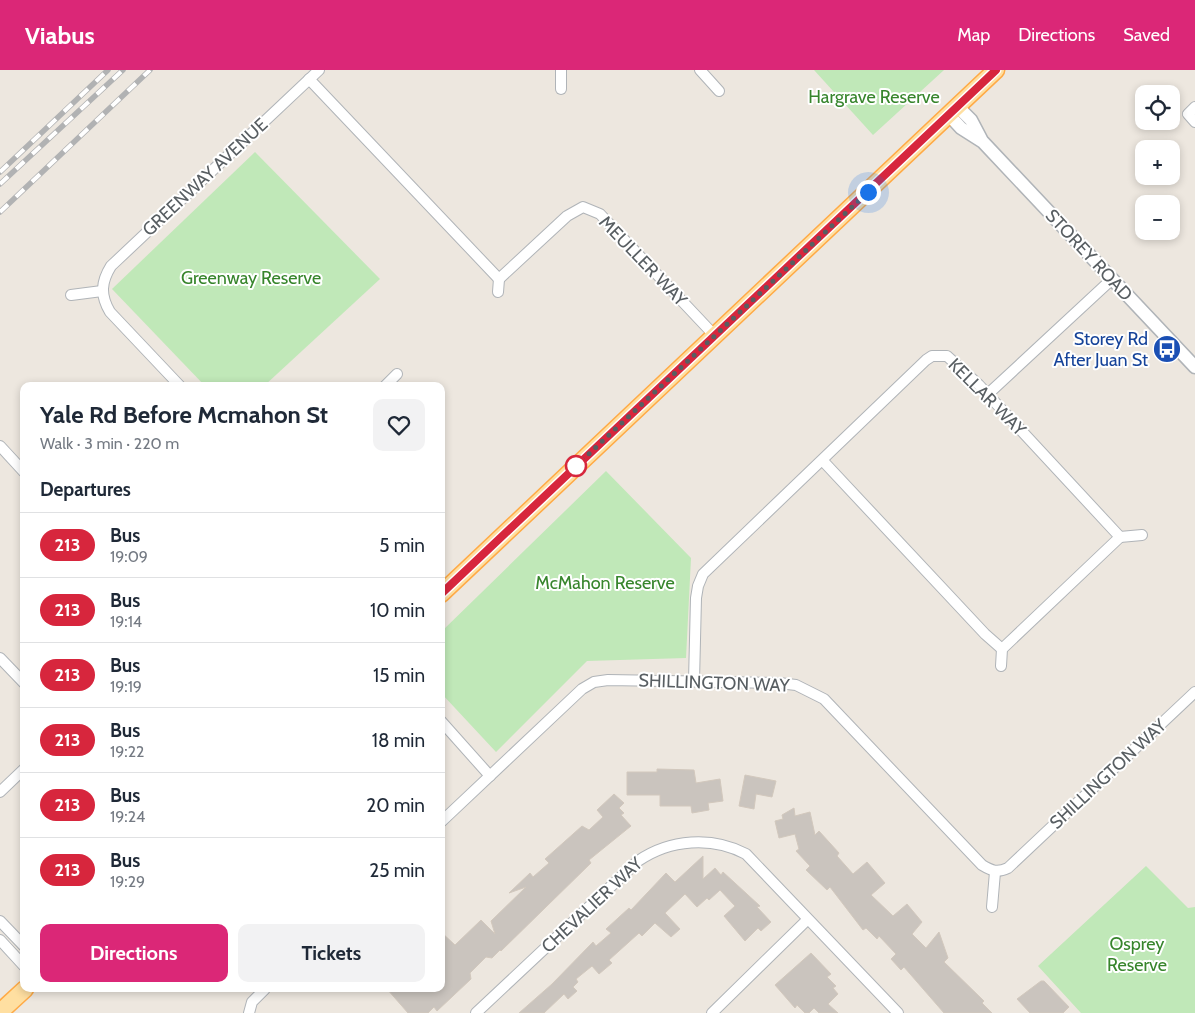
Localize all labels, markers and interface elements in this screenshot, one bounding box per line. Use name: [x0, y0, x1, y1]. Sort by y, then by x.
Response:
text: Viabus: [25, 21, 95, 50]
text: Map: [957, 24, 990, 46]
text: Directions: [1018, 24, 1095, 46]
text: Saved: [1123, 24, 1170, 46]
map controls: [1135, 85, 1180, 240]
button: locate: [1135, 85, 1180, 130]
park label: Hargrave Reserve: [808, 86, 940, 108]
street label: GREENWAY AVENUE: [138, 113, 272, 241]
button: +: [1135, 140, 1180, 185]
your location: [856, 180, 881, 205]
button: −: [1135, 195, 1180, 240]
street label: STOREY ROAD: [1041, 205, 1137, 305]
street label: MEULLER WAY: [594, 211, 692, 311]
park label: Greenway Reserve: [181, 267, 321, 289]
place label: Storey Rd After Juan St: [1053, 328, 1148, 371]
bus stop icon: Storey Rd After Juan St: [1152, 334, 1182, 364]
street label: KELLAR WAY: [944, 354, 1031, 441]
button: heart: [373, 399, 425, 451]
text: Yale Rd Before Mcmahon St: [40, 400, 328, 429]
text: Walk · 3 min · 220 m: [40, 434, 179, 453]
unlabelled marker: [565, 455, 587, 477]
text: Departures: [40, 478, 131, 501]
text: Bus: [110, 524, 140, 547]
text: 213: [55, 534, 80, 556]
text: 5 min: [379, 534, 425, 557]
text: 19:09: [110, 547, 148, 566]
park label: McMahon Reserve: [535, 572, 675, 594]
text: Bus: [110, 589, 140, 612]
text: 213: [55, 599, 80, 621]
text: 10 min: [370, 599, 425, 622]
text: 19:14: [110, 612, 142, 631]
text: Bus: [110, 654, 140, 677]
text: 213: [55, 664, 80, 686]
text: 15 min: [373, 664, 425, 687]
street label: SHILLINGTON WAY: [638, 669, 791, 697]
text: 19:19: [110, 677, 142, 696]
street label: SHILLINGTON WAY: [1045, 714, 1171, 834]
text: Bus: [110, 719, 140, 742]
text: 213: [55, 729, 80, 751]
text: 18 min: [372, 729, 425, 752]
text: 19:22: [110, 742, 144, 761]
text: Bus: [110, 784, 140, 807]
text: 213: [55, 794, 80, 816]
text: 20 min: [366, 794, 425, 817]
text: 19:24: [110, 807, 145, 826]
text: Bus: [110, 849, 140, 872]
street label: CHEVALIER WAY: [537, 852, 648, 957]
text: 213: [55, 859, 80, 881]
text: 25 min: [369, 859, 425, 882]
text: 19:29: [110, 872, 145, 891]
button: Directions: [40, 924, 228, 982]
button: Tickets: [238, 924, 425, 982]
park label: Osprey Reserve: [1107, 933, 1167, 976]

